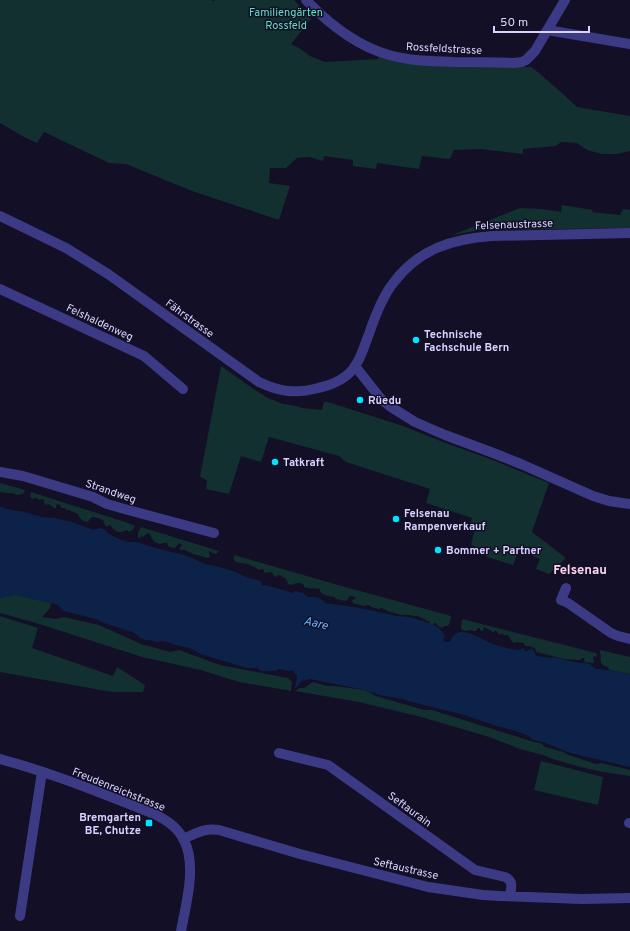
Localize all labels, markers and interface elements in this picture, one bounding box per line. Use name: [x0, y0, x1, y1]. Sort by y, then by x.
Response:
park label: Familiengärten Rossfeld: [249, 6, 323, 33]
scale bar: [494, 8, 589, 34]
text: 50 m: [500, 15, 528, 31]
street label: Rossfeldstrasse: [405, 40, 483, 58]
street label: Felsenaustrasse: [475, 217, 553, 233]
street label: Fährstrasse: [162, 296, 217, 341]
street label: Felshaldenweg: [64, 301, 135, 345]
place label: Technische Fachschule Bern: [424, 328, 509, 355]
marker: Technische Fachschule Bern: [411, 335, 421, 345]
place label: Rüedu: [368, 394, 401, 408]
marker: Rüedu: [355, 395, 365, 405]
place label: Tatkraft: [283, 456, 324, 470]
marker: Tatkraft: [270, 457, 280, 467]
street label: Strandweg: [83, 477, 138, 507]
place label: Felsenau Rampenverkauf: [404, 507, 486, 534]
marker: Felsenau Rampenverkauf: [391, 514, 401, 524]
place label: Bommer + Partner: [446, 544, 542, 558]
marker: Bommer + Partner: [433, 545, 443, 555]
district label: Felsenau: [553, 563, 607, 579]
water label: Aare: [302, 613, 330, 635]
street label: Freudenreichstrasse: [70, 765, 167, 815]
street label: Seftaurain: [385, 789, 434, 830]
place label: Bremgarten BE, Chutze: [79, 811, 141, 838]
marker: Bremgarten BE, Chutze: [144, 818, 154, 828]
street label: Seftaustrasse: [372, 855, 440, 883]

